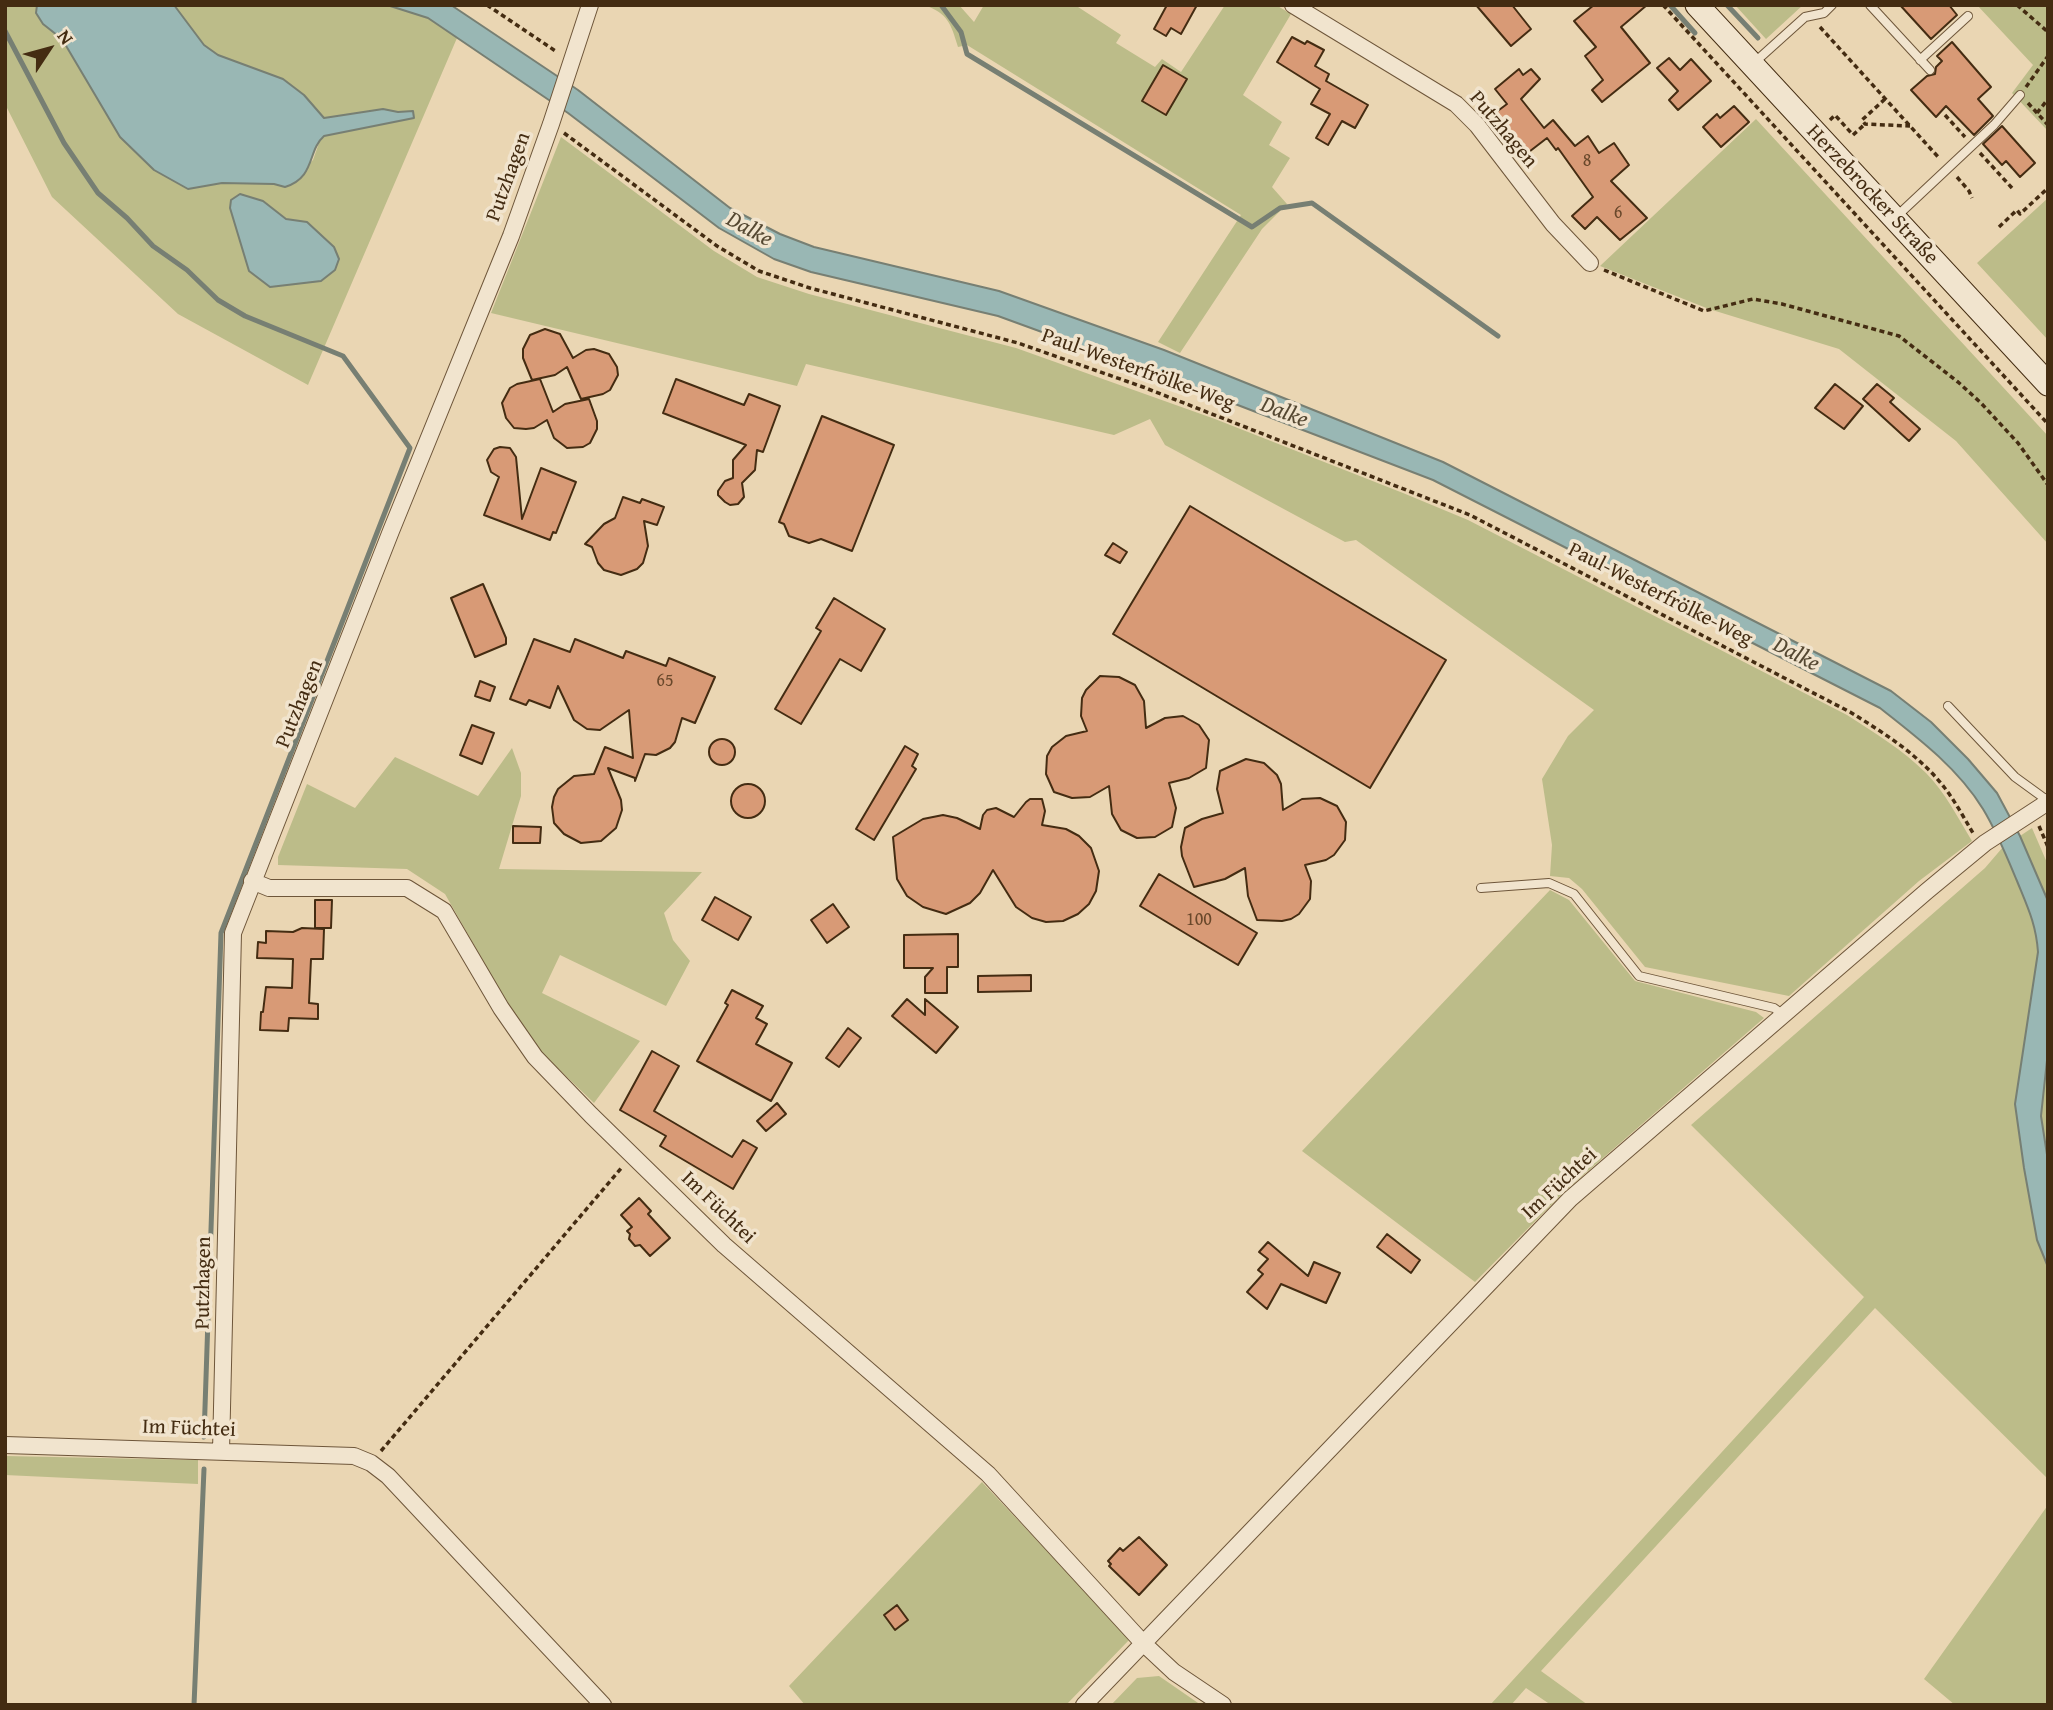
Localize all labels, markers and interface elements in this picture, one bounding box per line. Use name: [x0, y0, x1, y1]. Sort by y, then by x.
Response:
north arrow: [14, 14, 84, 84]
text: N: [51, 23, 81, 50]
street label: Putzhagen: [1463, 86, 1543, 174]
street label: Herzebrocker Straße: [1801, 120, 1943, 270]
street label: Putzhagen: [481, 129, 537, 225]
house number: 8: [1583, 150, 1591, 172]
house number: 6: [1614, 202, 1622, 224]
water label: Dalke: [721, 206, 777, 254]
street label: Paul-Westerfrölke-Weg: [1038, 323, 1238, 417]
water label: Dalke: [1256, 391, 1312, 435]
street label: Paul-Westerfrölke-Weg: [1564, 538, 1756, 652]
water label: Dalke: [1768, 632, 1824, 678]
street label: Putzhagen: [271, 656, 329, 752]
house number: 65: [656, 670, 674, 692]
house number: 100: [1186, 909, 1212, 931]
street label: Im Füchtei: [1517, 1143, 1603, 1225]
street label: Im Füchtei: [676, 1166, 760, 1250]
street label: Putzhagen: [191, 1236, 217, 1330]
street label: Im Füchtei: [142, 1415, 236, 1443]

